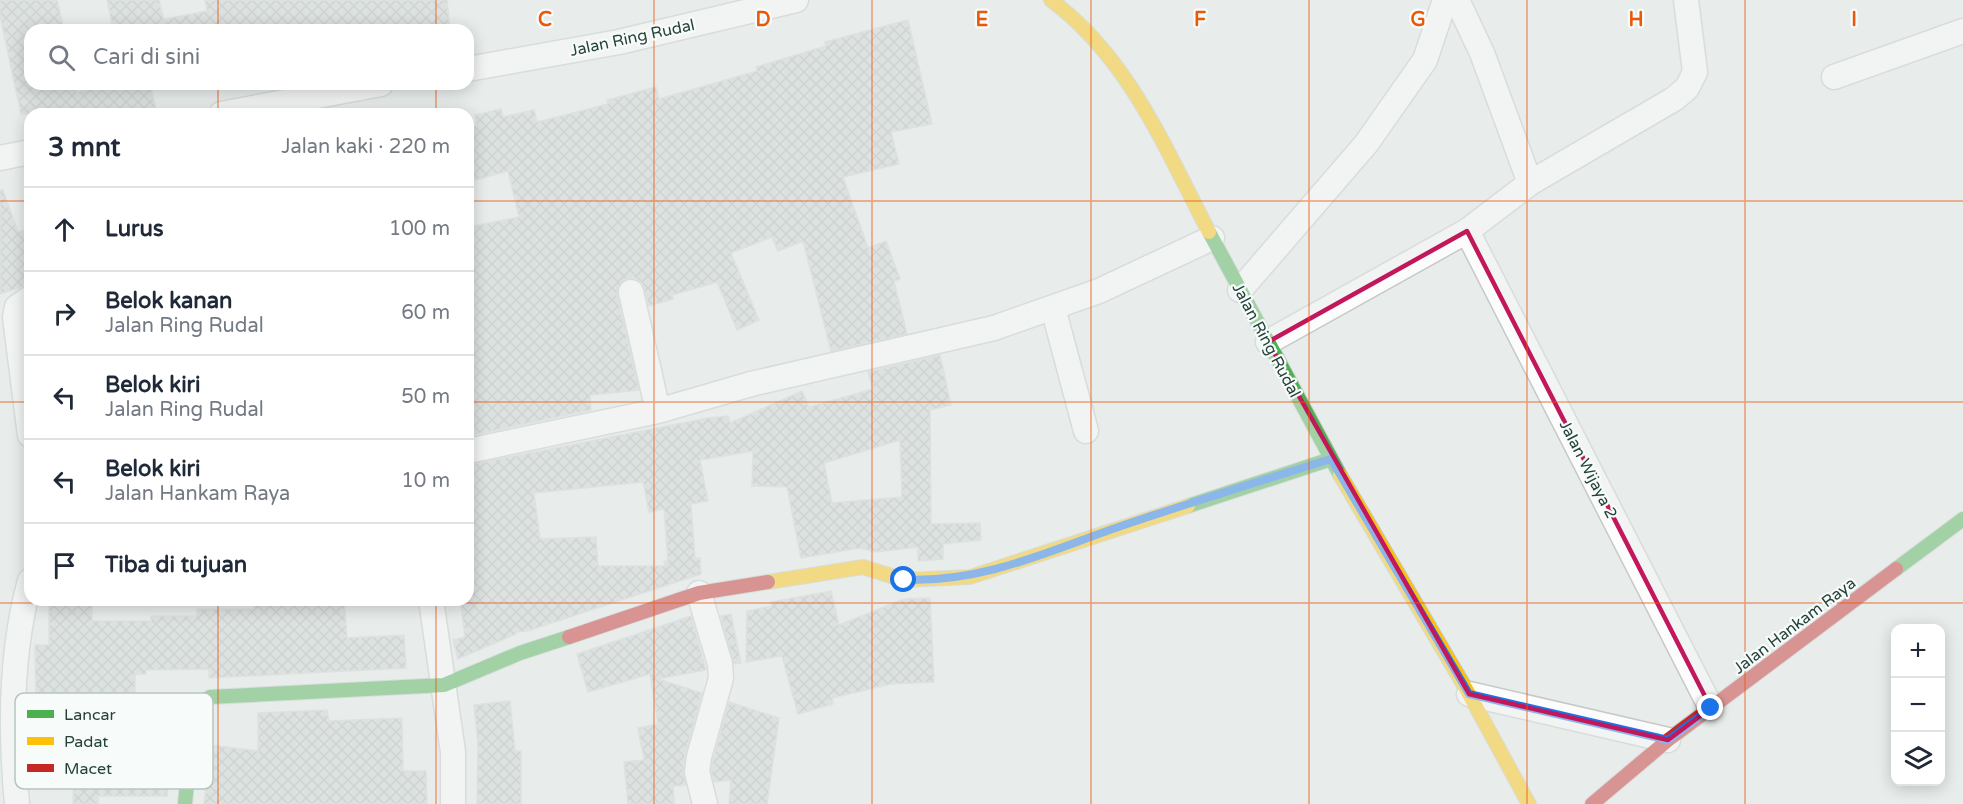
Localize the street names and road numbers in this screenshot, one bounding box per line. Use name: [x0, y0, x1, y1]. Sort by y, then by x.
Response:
street label: Jalan Ring Rudal: [568, 15, 696, 61]
street label: Jalan Ring Rudal: [1227, 280, 1305, 401]
street label: Jalan Wijaya 2: [1555, 417, 1622, 522]
street label: Jalan Hankam Raya: [1729, 573, 1860, 678]

